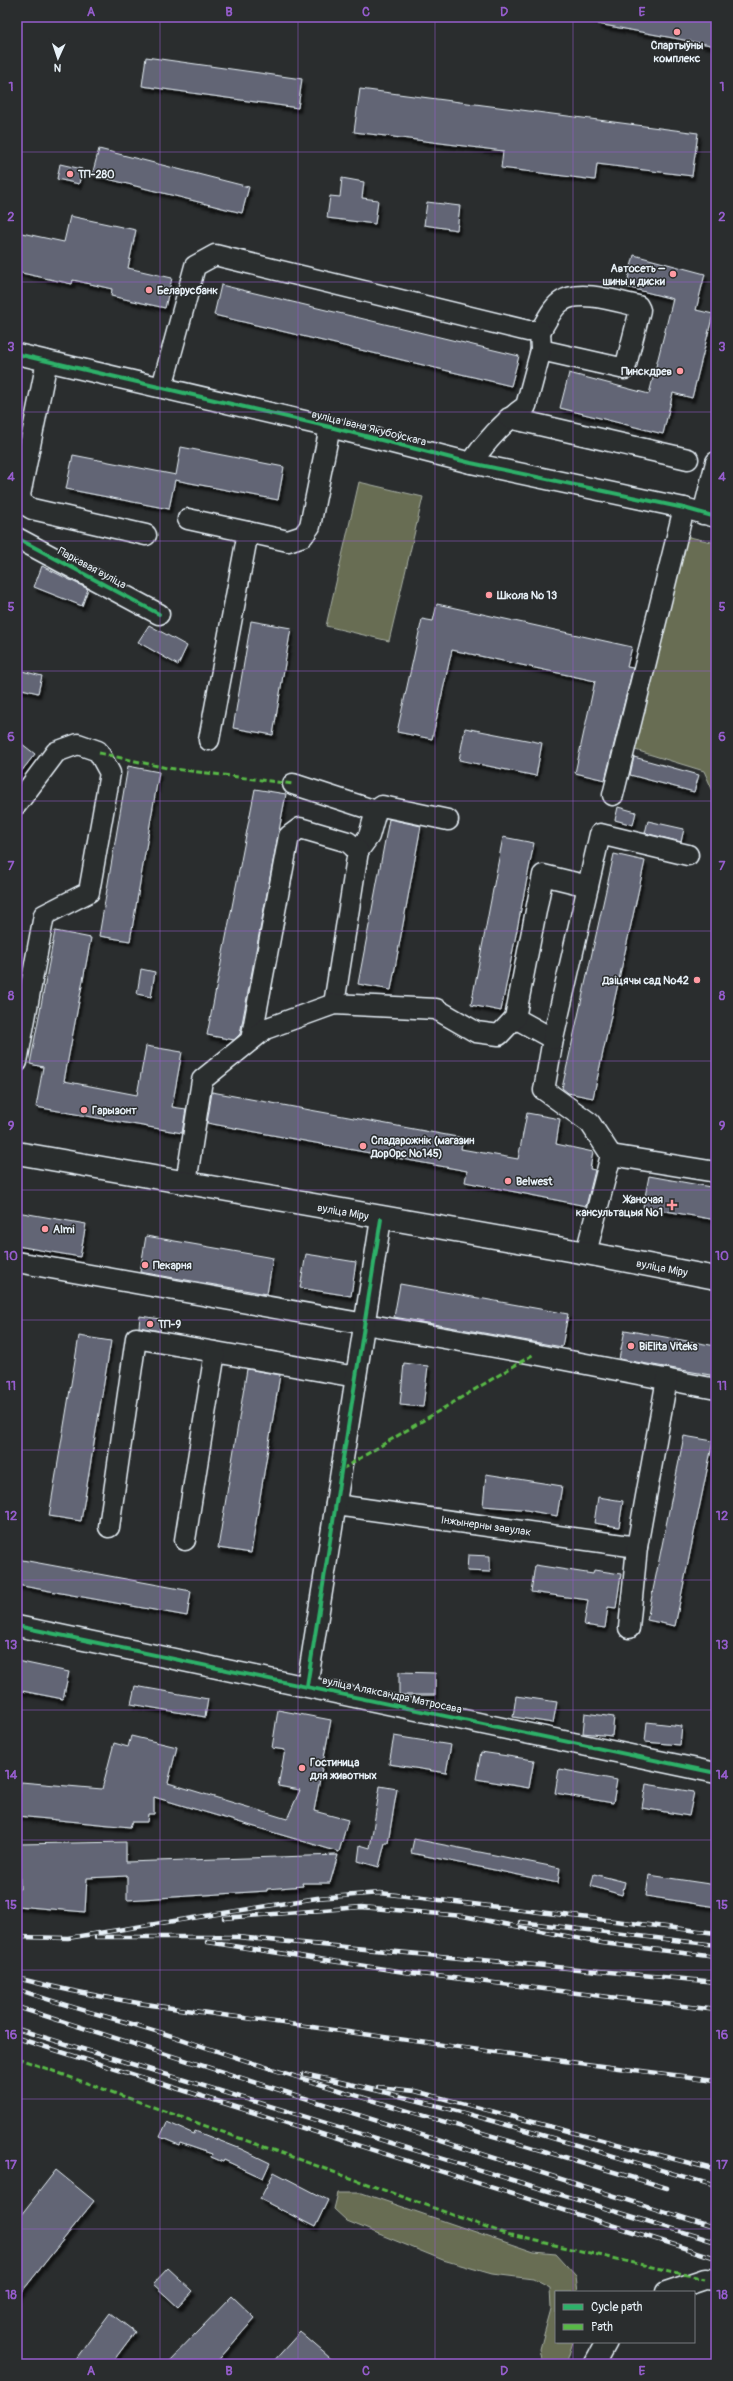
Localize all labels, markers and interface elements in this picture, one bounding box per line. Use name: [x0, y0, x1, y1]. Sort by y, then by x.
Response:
text: A: [87, 4, 96, 20]
text: B: [225, 4, 233, 20]
text: C: [362, 4, 370, 20]
text: D: [500, 4, 508, 20]
text: E: [639, 4, 646, 20]
marker: Спартыўны комплекс: [672, 27, 682, 37]
north arrow: [38, 38, 78, 78]
place label: Спартыўны комплекс: [651, 39, 703, 65]
text: N: [53, 61, 62, 74]
text: 1: [8, 79, 14, 95]
text: 1: [719, 79, 725, 95]
place label: ТП-280: [77, 168, 115, 181]
marker: ТП-280: [65, 169, 75, 179]
text: 2: [7, 209, 15, 225]
text: 2: [718, 209, 726, 225]
place label: Автосеть – шины и диски: [602, 262, 666, 288]
marker: Автосеть – шины и диски: [668, 269, 678, 279]
place label: Беларусбанк: [157, 284, 218, 297]
marker: Беларусбанк: [144, 285, 154, 295]
text: 3: [7, 339, 15, 355]
text: 3: [718, 339, 726, 355]
place label: Пинскдрев: [621, 365, 673, 378]
marker: Пинскдрев: [675, 366, 685, 376]
street label: вуліца Івана Якубоўскага: [310, 407, 428, 449]
text: 4: [7, 469, 15, 485]
text: 4: [718, 469, 726, 485]
street label: Паркавая вуліца: [56, 545, 128, 591]
place label: Школа № 13: [496, 589, 557, 602]
marker: Школа № 13: [484, 590, 494, 600]
text: 5: [7, 599, 15, 615]
text: 5: [718, 599, 726, 615]
text: 6: [7, 729, 15, 745]
text: 6: [718, 729, 726, 745]
text: 7: [8, 858, 15, 874]
text: 7: [719, 858, 726, 874]
place label: Дзіцячы сад №42: [601, 974, 689, 987]
marker: Дзіцячы сад №42: [692, 975, 702, 985]
text: 8: [8, 988, 15, 1004]
text: 8: [719, 988, 726, 1004]
place label: Гарызонт: [92, 1104, 137, 1117]
marker: Гарызонт: [79, 1105, 89, 1115]
text: 9: [8, 1118, 15, 1134]
text: 9: [719, 1118, 726, 1134]
place label: Спадарожнік (магазин ДорОрс №145): [370, 1134, 475, 1160]
marker: Спадарожнік (магазин ДорОрс №145): [358, 1141, 368, 1151]
place label: Belwest: [516, 1175, 553, 1188]
marker: Belwest: [503, 1176, 513, 1186]
place label: Жаночая кансультацыя №1: [576, 1193, 663, 1219]
marker: Жаночая кансультацыя №1: [666, 1199, 678, 1211]
street label: вуліца Міру: [316, 1201, 370, 1223]
place label: Almi: [53, 1223, 75, 1236]
marker: Almi: [40, 1224, 50, 1234]
text: 10: [4, 1248, 18, 1264]
text: 10: [715, 1248, 729, 1264]
street label: вуліца Міру: [635, 1257, 689, 1279]
place label: Пекарня: [153, 1259, 192, 1272]
marker: Пекарня: [140, 1260, 150, 1270]
place label: ТП-9: [157, 1318, 181, 1331]
marker: ТП-9: [145, 1319, 155, 1329]
place label: BiElita Viteks: [639, 1340, 697, 1353]
marker: BiElita Viteks: [626, 1341, 636, 1351]
text: 11: [6, 1378, 16, 1394]
text: 11: [717, 1378, 727, 1394]
text: 12: [5, 1508, 17, 1524]
text: 12: [716, 1508, 728, 1524]
street label: Інжынерны завулак: [440, 1513, 532, 1539]
text: 13: [5, 1637, 17, 1653]
text: 13: [716, 1637, 728, 1653]
street label: вуліца Аляксандра Матросава: [321, 1674, 463, 1716]
place label: Гостиница для животных: [309, 1756, 377, 1782]
marker: Гостиница для животных: [297, 1763, 307, 1773]
text: 14: [5, 1767, 18, 1783]
text: 14: [716, 1767, 729, 1783]
text: 15: [5, 1897, 17, 1913]
text: 15: [716, 1897, 728, 1913]
text: 16: [5, 2027, 18, 2043]
text: 16: [716, 2027, 729, 2043]
text: 17: [5, 2157, 17, 2173]
text: 17: [716, 2157, 728, 2173]
text: 18: [5, 2287, 17, 2303]
text: 18: [716, 2287, 728, 2303]
legend: [555, 2291, 695, 2343]
text: Cycle path: [591, 2300, 643, 2315]
text: Path: [591, 2320, 613, 2335]
text: A: [87, 2363, 96, 2379]
text: B: [225, 2363, 233, 2379]
text: C: [362, 2363, 370, 2379]
text: D: [500, 2363, 508, 2379]
text: E: [639, 2363, 646, 2379]

